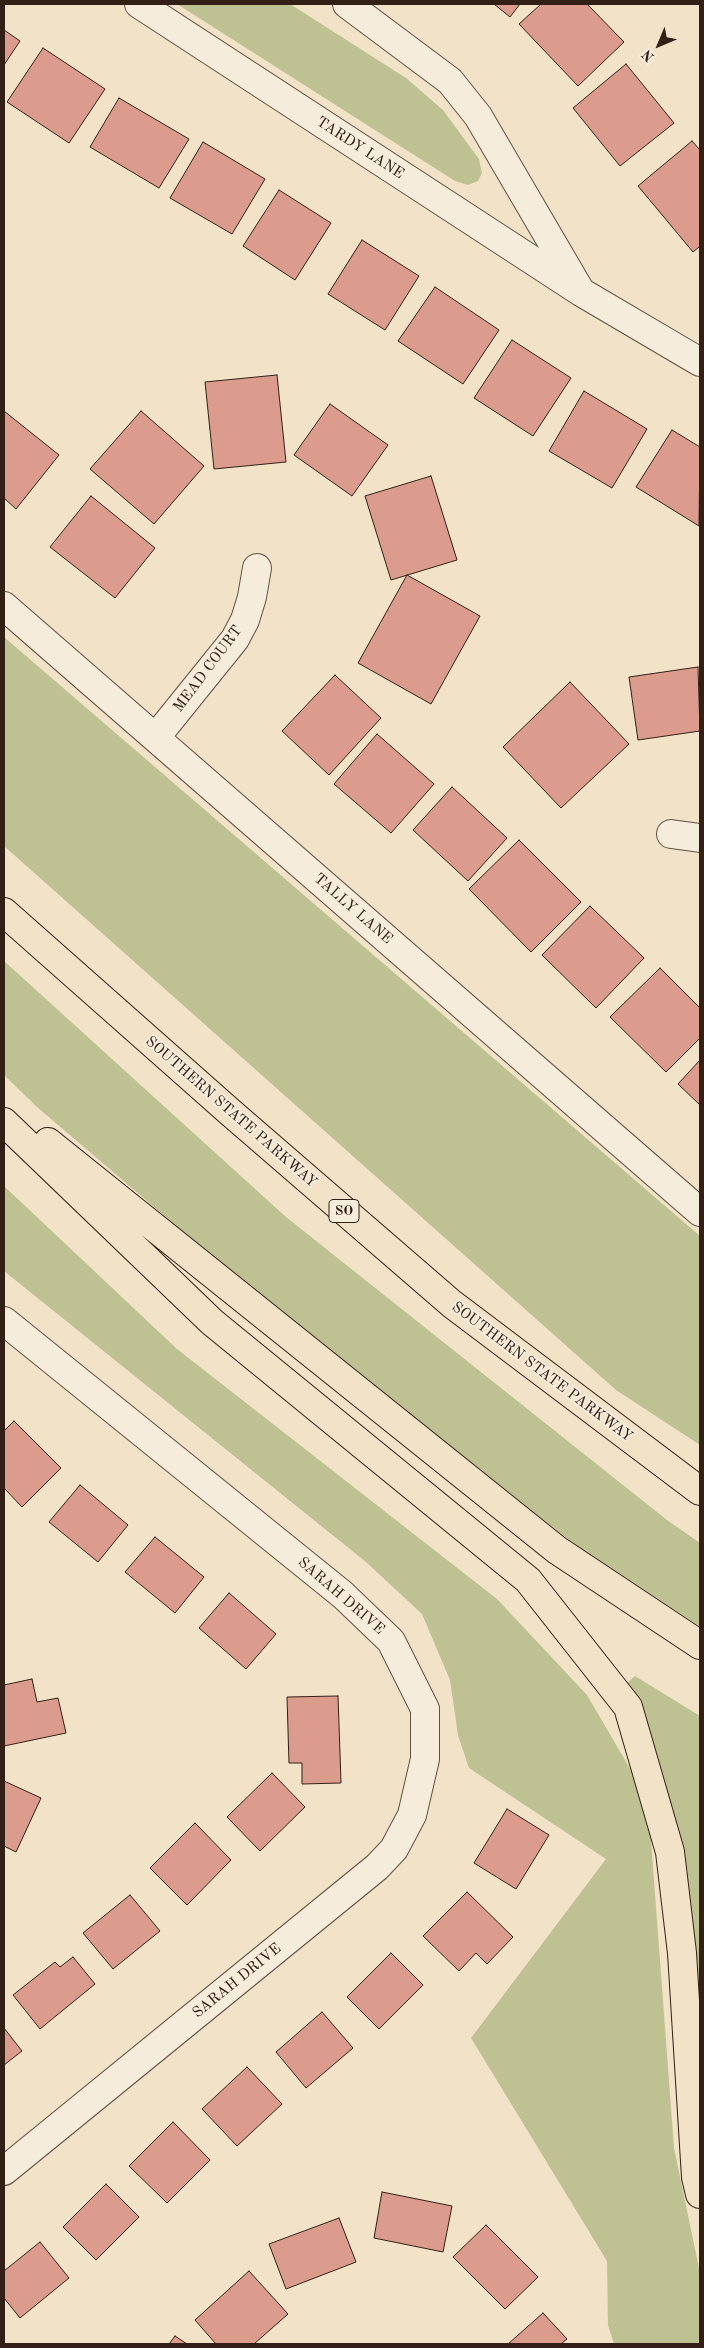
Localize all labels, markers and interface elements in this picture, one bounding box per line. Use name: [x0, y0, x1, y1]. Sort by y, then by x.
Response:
north arrow: [634, 20, 684, 70]
text: N: [640, 47, 657, 64]
street label: TARDY LANE: [313, 113, 407, 183]
street label: MEAD COURT: [170, 622, 246, 716]
street label: TALLY LANE: [310, 870, 396, 948]
street label: SOUTHERN STATE PARKWAY: [141, 1032, 321, 1192]
road number: SO: [329, 1200, 359, 1222]
street label: SOUTHERN STATE PARKWAY: [448, 1298, 636, 1446]
street label: SARAH DRIVE: [294, 1553, 388, 1639]
street label: SARAH DRIVE: [189, 1940, 285, 2022]

